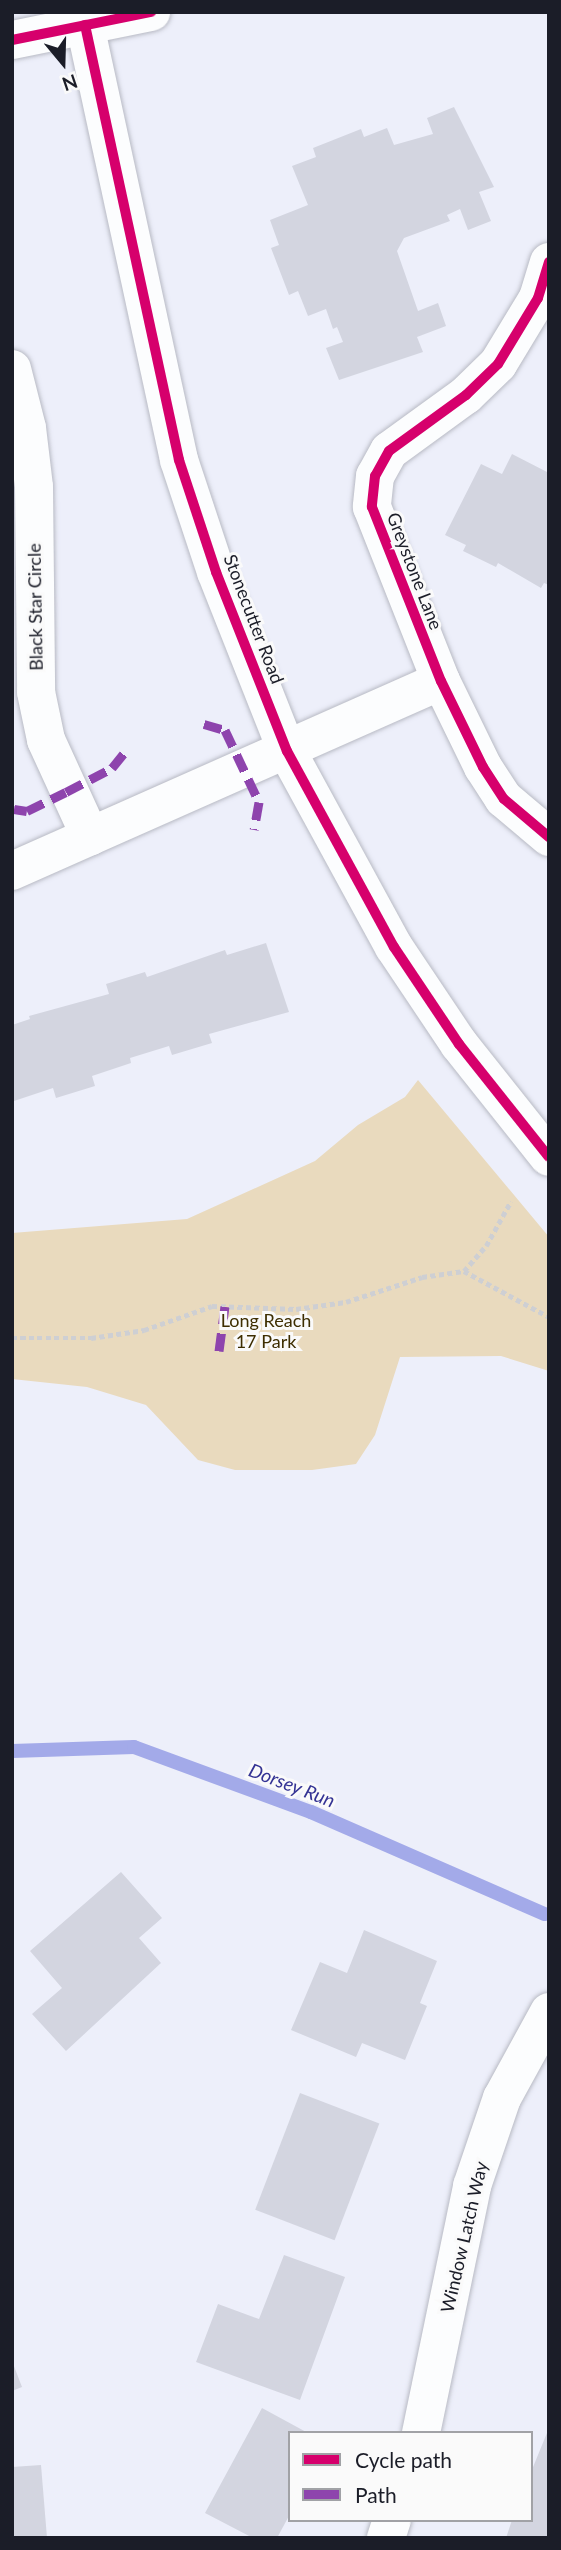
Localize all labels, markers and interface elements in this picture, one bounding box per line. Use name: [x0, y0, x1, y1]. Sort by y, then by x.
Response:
north arrow: [28, 28, 98, 98]
text: N: [59, 70, 81, 97]
street label: Greystone Lane: [383, 509, 447, 633]
street label: Black Star Circle: [23, 543, 47, 671]
street label: Stonecutter Road: [219, 551, 289, 687]
park label: Long Reach 17 Park: [221, 1310, 311, 1352]
water label: Dorsey Run: [246, 1758, 338, 1812]
street label: Window Latch Way: [436, 2159, 492, 2315]
legend: [288, 2431, 533, 2522]
text: Cycle path: [355, 2447, 452, 2472]
text: Path: [355, 2482, 397, 2507]

